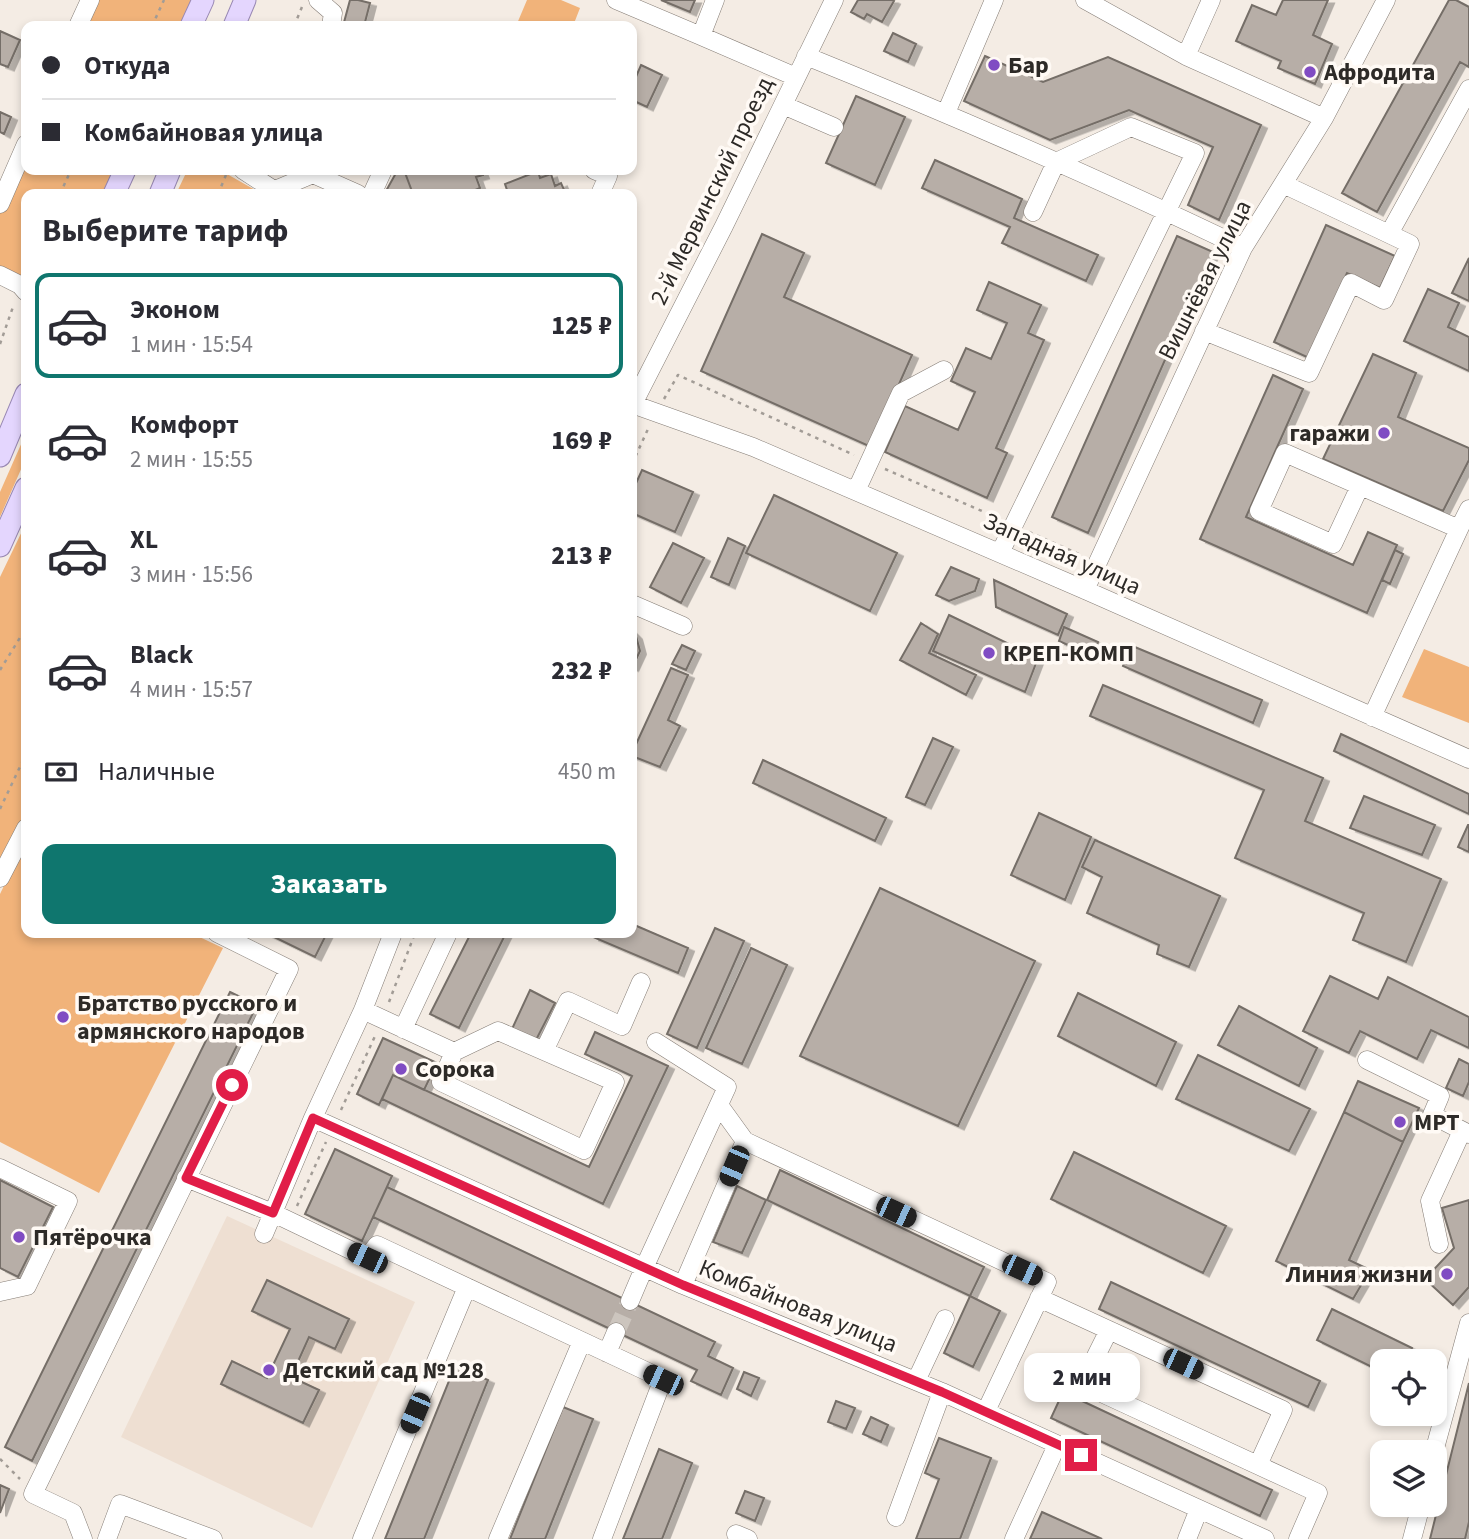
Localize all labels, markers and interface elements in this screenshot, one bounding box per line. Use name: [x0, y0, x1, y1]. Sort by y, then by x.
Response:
text: Откуда: [84, 47, 171, 84]
place label: Бар: [1008, 48, 1049, 83]
place label: Афродита: [1323, 55, 1436, 90]
marker: Бар: [986, 57, 1002, 73]
marker: Афродита: [1302, 64, 1318, 80]
street label: 2-й Мервинский проезд: [642, 71, 783, 311]
text: Комбайновая улица: [84, 114, 323, 151]
street label: Вишнёвая улица: [1150, 194, 1260, 366]
text: Выберите тариф: [42, 208, 289, 254]
text: Эконом: [130, 291, 220, 328]
icon: car: [46, 294, 109, 357]
text: 125 ₽: [551, 307, 612, 344]
text: 1 мин · 15:54: [130, 328, 253, 361]
text: Комфорт: [130, 406, 239, 443]
icon: car: [46, 409, 109, 472]
place label: гаражи: [1289, 416, 1370, 451]
text: 169 ₽: [551, 422, 612, 459]
marker: гаражи: [1376, 425, 1392, 441]
text: 2 мин · 15:55: [130, 443, 253, 476]
street label: Западная улица: [978, 504, 1146, 604]
text: XL: [130, 521, 158, 558]
icon: car: [46, 524, 109, 587]
text: 213 ₽: [551, 537, 612, 574]
text: 3 мин · 15:56: [130, 558, 253, 591]
text: Black: [130, 636, 193, 673]
place label: КРЕП-КОМП: [1003, 636, 1134, 671]
icon: car: [46, 639, 109, 702]
marker: КРЕП-КОМП: [981, 645, 997, 661]
text: 232 ₽: [551, 652, 612, 689]
text: 4 мин · 15:57: [130, 673, 253, 706]
icon: cash: [42, 753, 80, 791]
text: Наличные: [98, 753, 215, 790]
text: 450 m: [558, 755, 616, 788]
button: Заказать: [42, 844, 616, 924]
place label: Братство русского и армянского народов: [77, 986, 305, 1049]
marker: Братство русского и армянского народов: [55, 1009, 71, 1025]
place label: Сорока: [415, 1052, 495, 1087]
marker: Сорока: [393, 1061, 409, 1077]
route start: [216, 1069, 248, 1101]
place label: МРТ: [1414, 1105, 1460, 1140]
marker: МРТ: [1392, 1114, 1408, 1130]
car: [717, 1143, 752, 1189]
car: [873, 1194, 920, 1230]
place label: Пятёрочка: [33, 1220, 152, 1255]
marker: Пятёрочка: [11, 1229, 27, 1245]
car: [344, 1240, 391, 1276]
street label: Комбайновая улица: [694, 1250, 902, 1362]
car: [999, 1252, 1046, 1288]
place label: Линия жизни: [1285, 1257, 1433, 1292]
marker: Линия жизни: [1439, 1266, 1455, 1282]
car: [1160, 1346, 1207, 1382]
map controls: [1370, 1349, 1447, 1517]
button: locate: [1370, 1349, 1447, 1426]
place label: Детский сад №128: [283, 1353, 484, 1388]
callout: 2 мин: [1023, 1354, 1139, 1402]
text: 2 мин: [1052, 1361, 1112, 1394]
marker: Детский сад №128: [261, 1362, 277, 1378]
car: [640, 1362, 687, 1398]
car: [398, 1390, 433, 1436]
route end: [1065, 1439, 1097, 1471]
button: layers: [1370, 1440, 1447, 1517]

